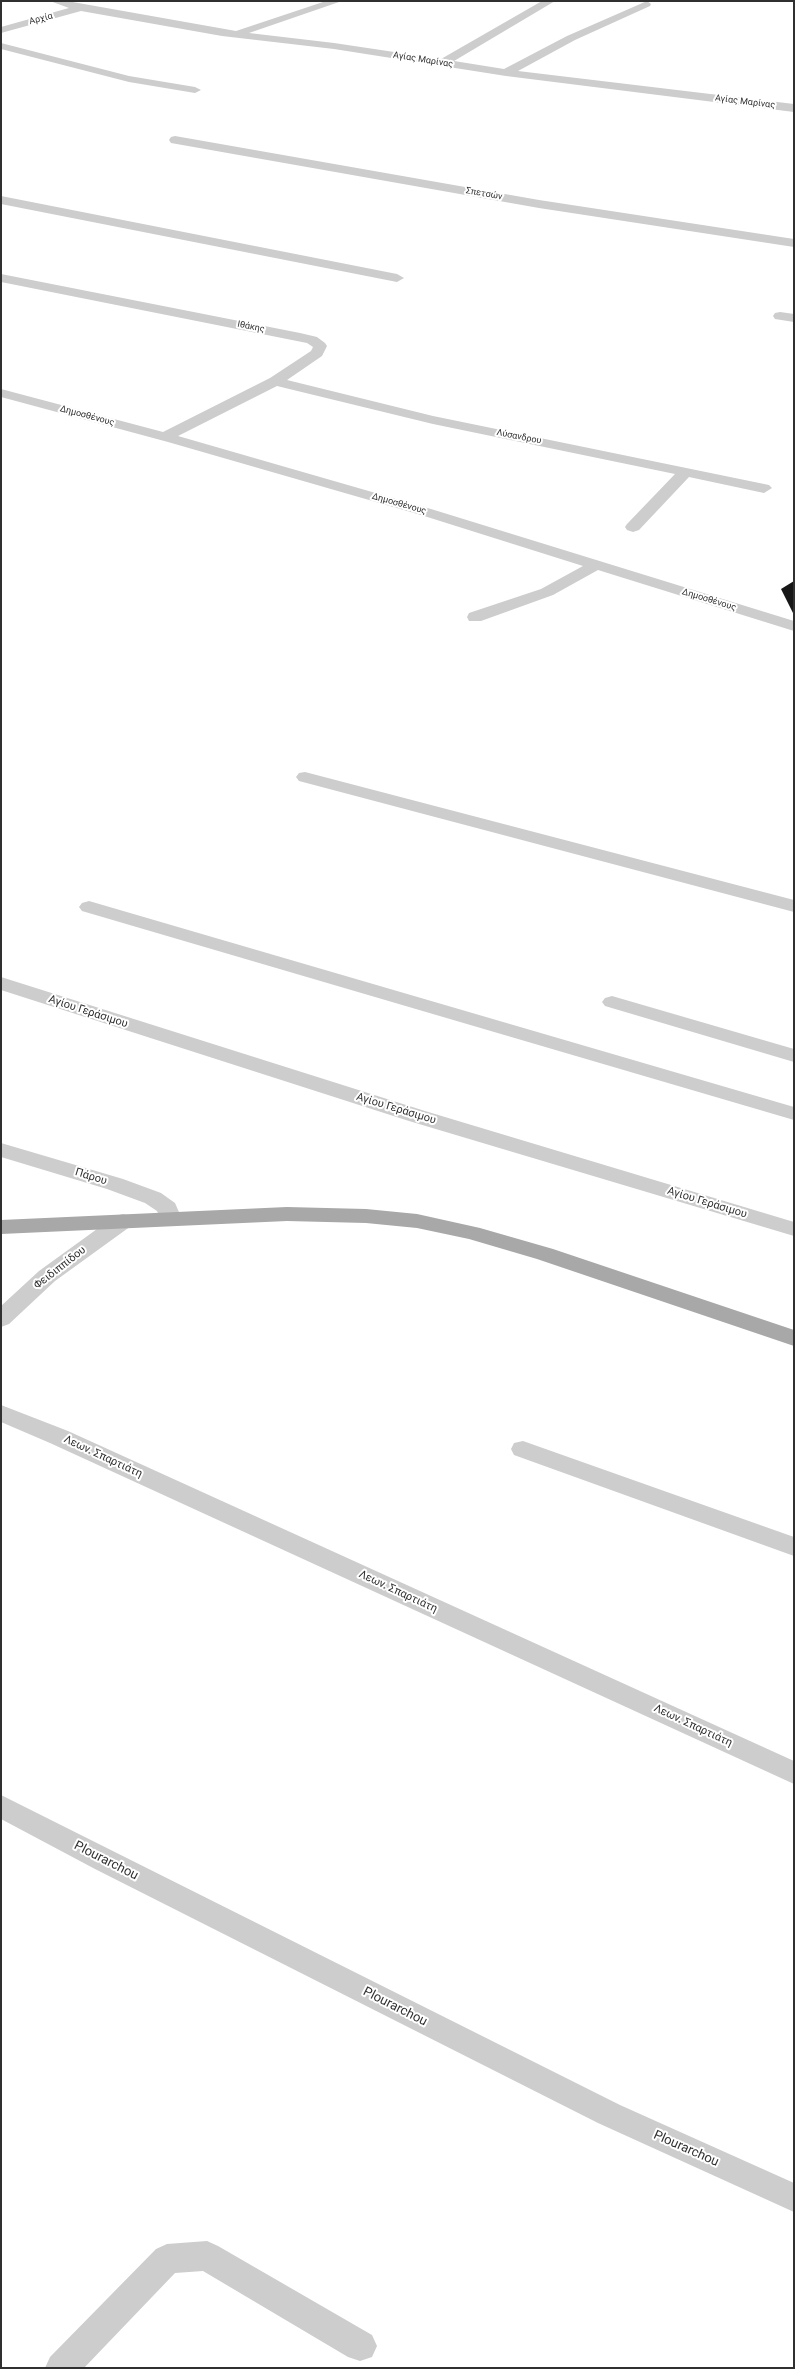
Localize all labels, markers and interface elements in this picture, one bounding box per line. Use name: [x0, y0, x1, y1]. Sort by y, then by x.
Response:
street label: Αρχία: [28, 11, 54, 27]
street label: Αγίας Μαρίνας: [392, 50, 454, 70]
street label: Αγίας Μαρίνας: [714, 93, 776, 111]
street label: Σπετσών: [465, 185, 503, 203]
street label: Ιθάκης: [236, 319, 266, 335]
street label: Δημοσθένους: [59, 404, 115, 428]
street label: Λύσανδρου: [496, 427, 542, 447]
street label: Δημοσθένους: [371, 491, 427, 517]
street label: Δημοσθένους: [681, 587, 737, 613]
street label: Αγίου Γεράσιμου: [47, 993, 129, 1031]
street label: Αγίου Γεράσιμου: [355, 1091, 437, 1127]
street label: Πάρου: [73, 1166, 109, 1188]
street label: Αγίου Γεράσιμου: [666, 1185, 748, 1221]
street label: Φειδιππίδου: [31, 1244, 89, 1292]
street label: Λεων. Σπαρτιάτη: [62, 1433, 144, 1481]
street label: Λεων. Σπαρτιάτη: [357, 1568, 439, 1616]
street label: Λεων. Σπαρτιάτη: [652, 1702, 734, 1750]
street label: Plourarchou: [71, 1838, 141, 1884]
street label: Plourarchou: [360, 1984, 430, 2030]
street label: Plourarchou: [651, 2128, 721, 2170]

